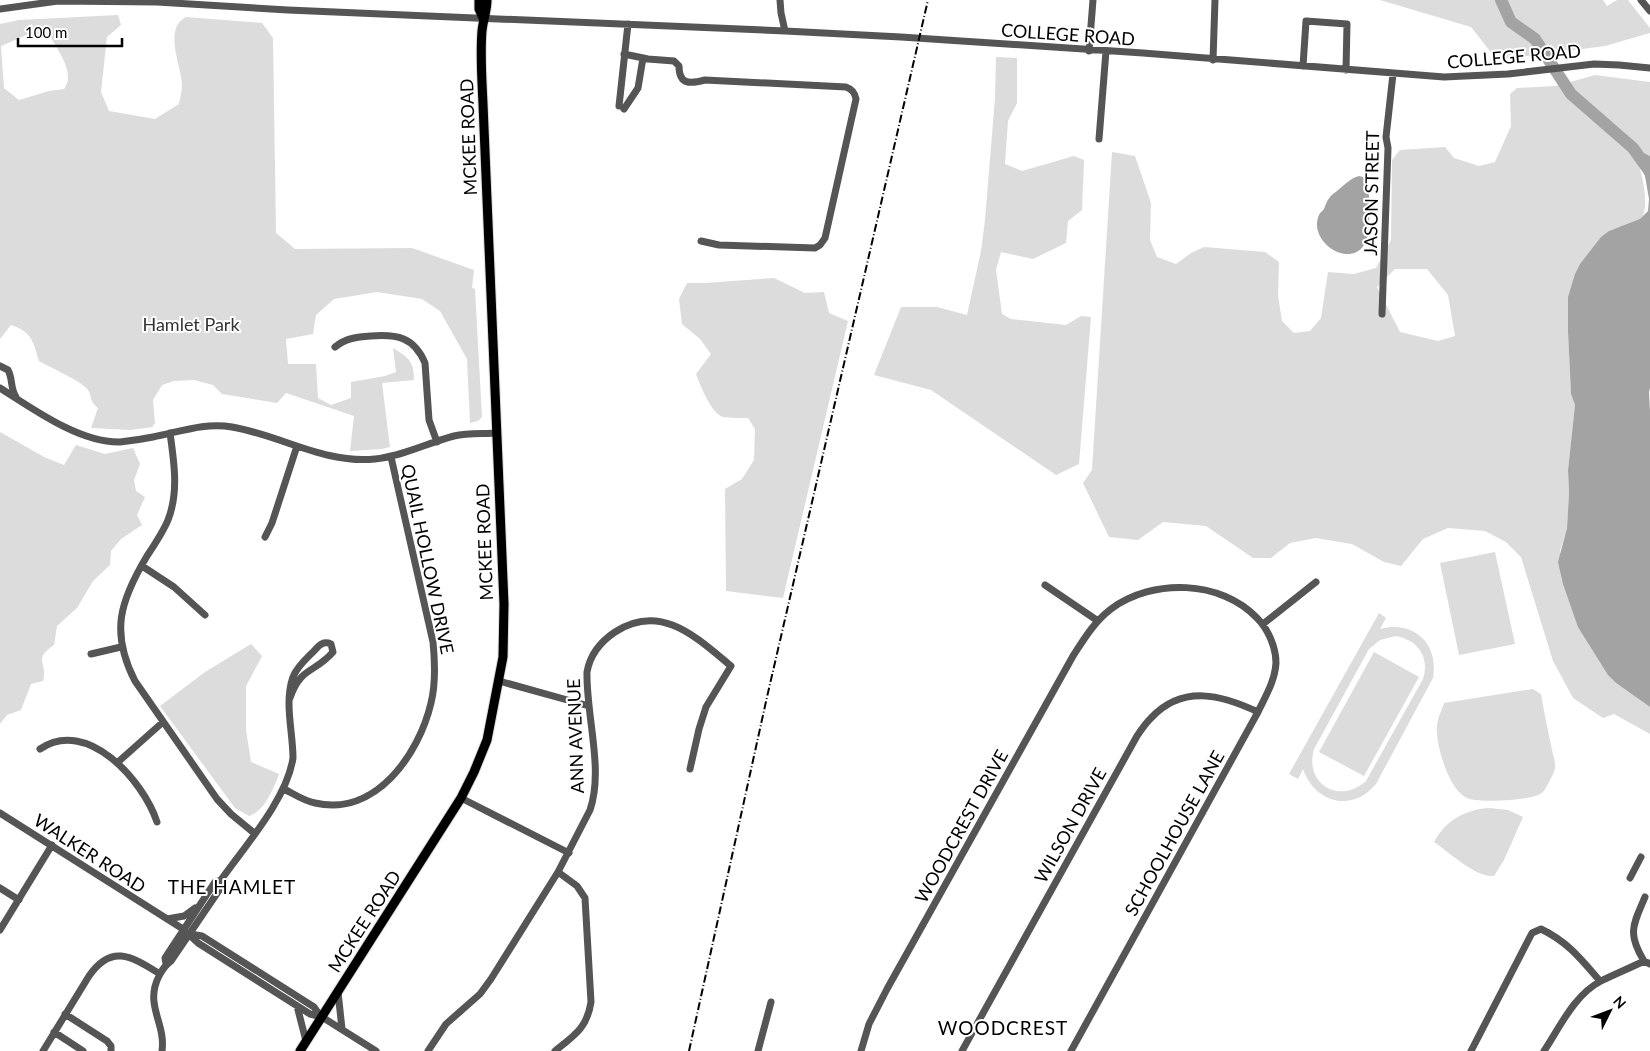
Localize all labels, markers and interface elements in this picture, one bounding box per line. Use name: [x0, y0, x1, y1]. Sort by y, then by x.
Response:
scale bar: [18, 15, 121, 47]
street label: COLLEGE ROAD: [1000, 18, 1136, 50]
text: 100 m: [25, 23, 67, 41]
street label: COLLEGE ROAD: [1446, 39, 1582, 73]
street label: MCKEE ROAD: [455, 78, 481, 196]
street label: JASON STREET: [1359, 130, 1383, 256]
park label: Hamlet Park: [142, 313, 240, 335]
street label: QUAIL HOLLOW DRIVE: [397, 462, 459, 656]
street label: MCKEE ROAD: [471, 483, 497, 601]
street label: ANN AVENUE: [562, 678, 588, 794]
street label: WOODCREST DRIVE: [910, 746, 1012, 906]
street label: SCHOOLHOUSE LANE: [1119, 747, 1229, 919]
street label: WILSON DRIVE: [1029, 764, 1111, 886]
street label: WALKER ROAD: [30, 809, 150, 897]
street label: MCKEE ROAD: [323, 866, 405, 976]
district label: THE HAMLET: [168, 875, 296, 898]
north arrow: [1585, 986, 1635, 1036]
text: N: [1610, 992, 1630, 1012]
district label: WOODCREST: [938, 1016, 1068, 1039]

